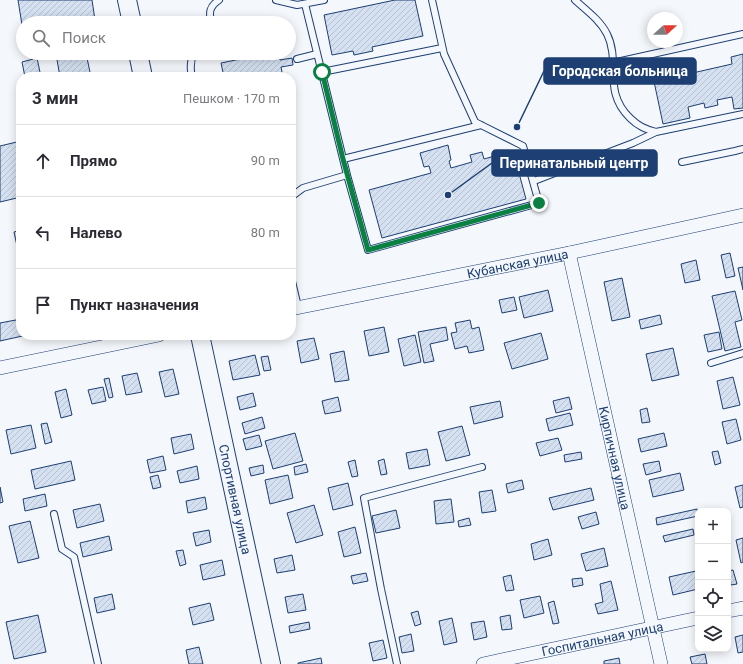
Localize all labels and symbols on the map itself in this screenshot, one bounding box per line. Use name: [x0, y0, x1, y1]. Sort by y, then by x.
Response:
north arrow: [647, 12, 683, 48]
callout: Городская больница: [544, 58, 696, 84]
route start: [313, 63, 331, 81]
text: Городская больница: [552, 63, 689, 79]
callout: Перинатальный центр: [492, 150, 657, 176]
text: Перинатальный центр: [500, 155, 649, 171]
route end: [530, 194, 548, 212]
street label: Кубанская улица: [465, 246, 569, 281]
street label: Кирпичная улица: [596, 405, 634, 511]
street label: Спортивная улица: [216, 443, 255, 556]
street label: Госпитальная улица: [540, 618, 664, 659]

